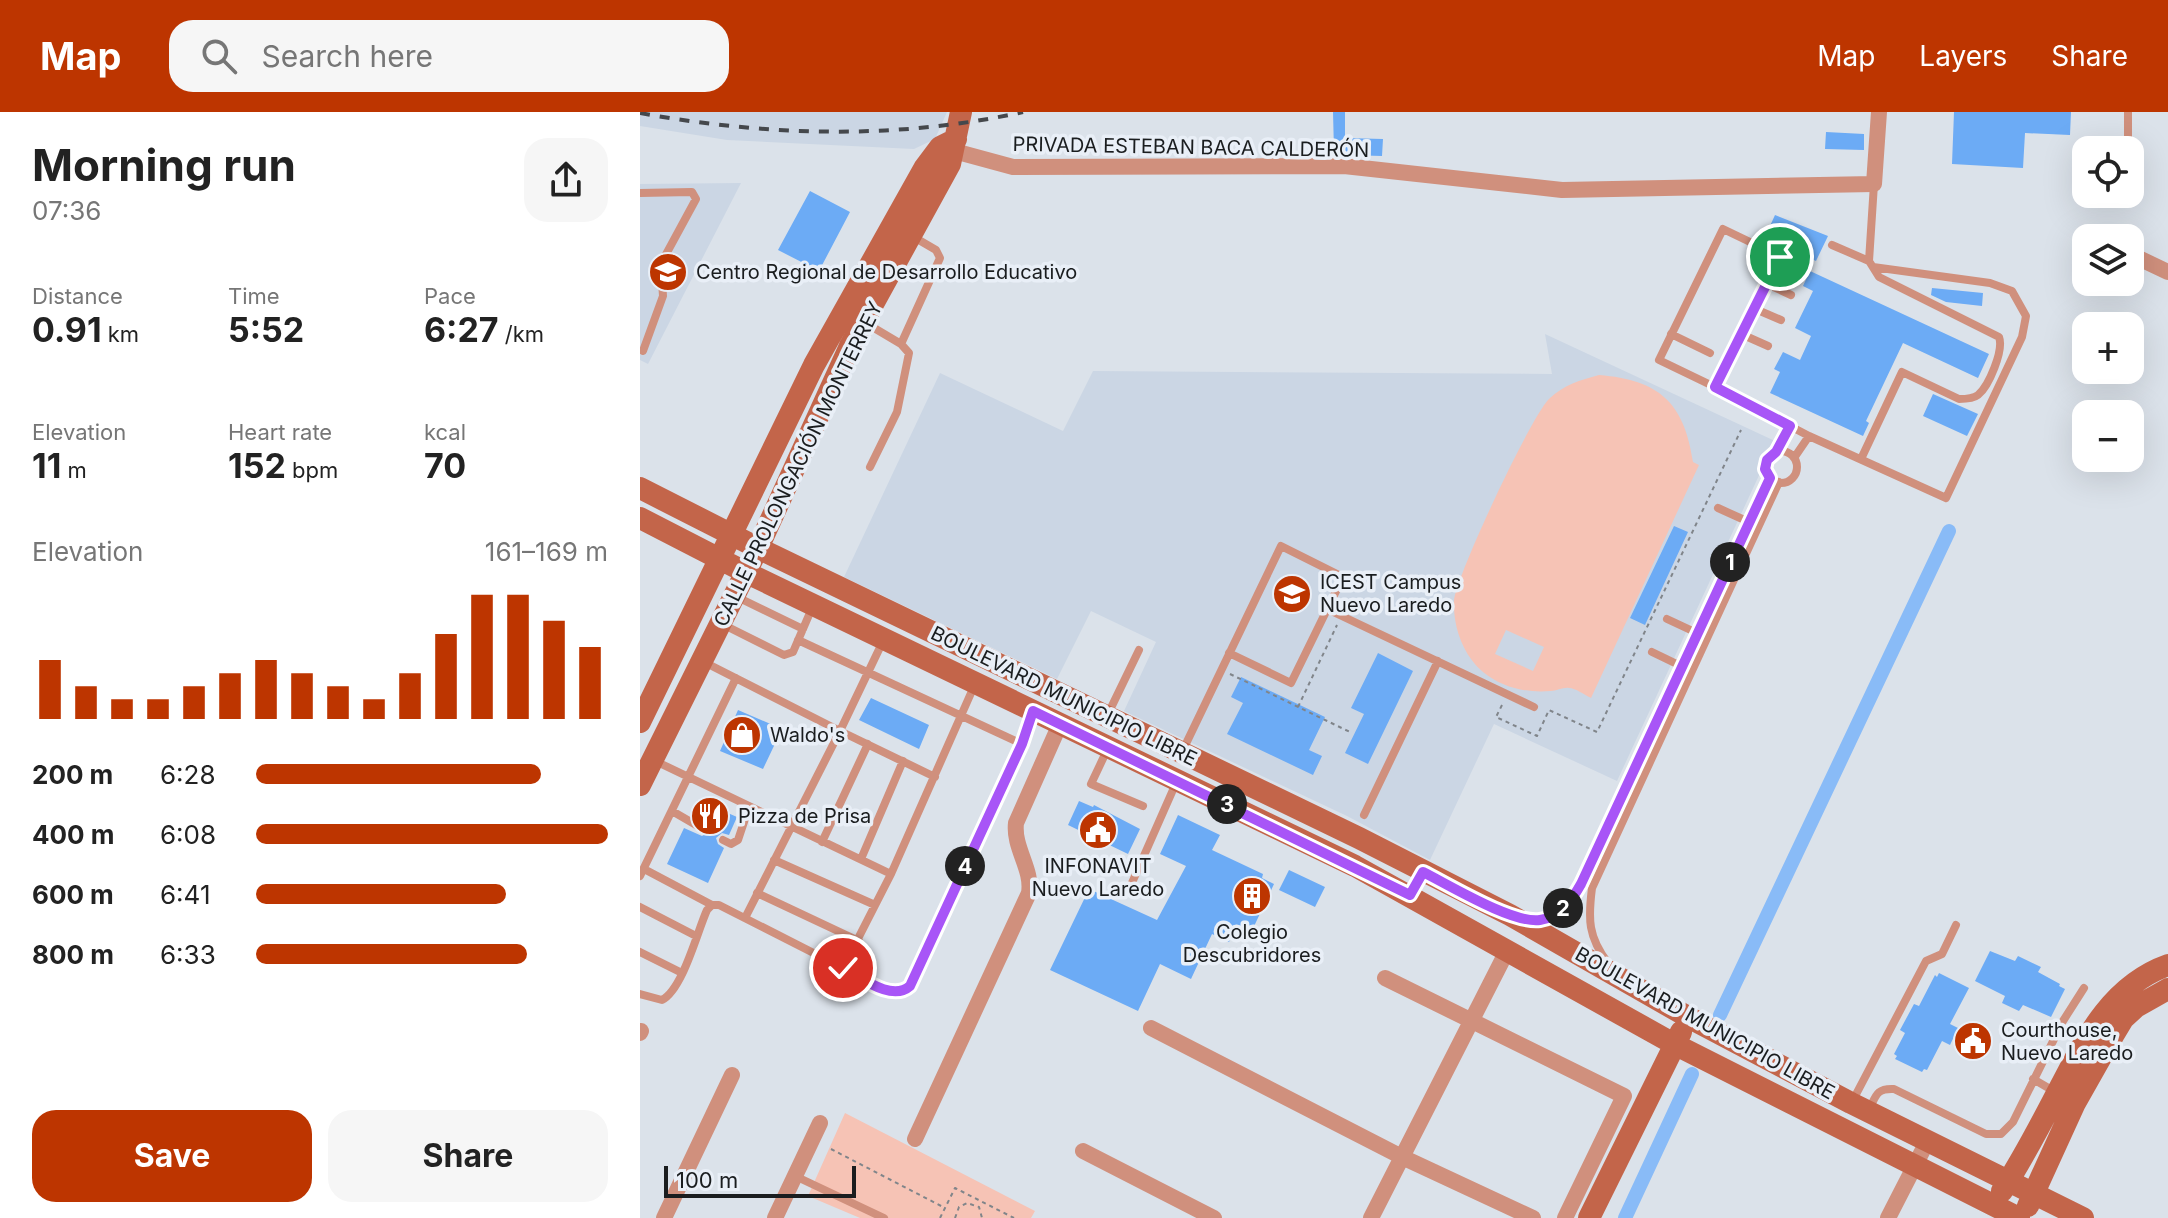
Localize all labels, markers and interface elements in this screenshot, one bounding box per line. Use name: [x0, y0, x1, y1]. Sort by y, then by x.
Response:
search box: [169, 20, 729, 92]
text: Map: [40, 33, 121, 79]
icon: search: [197, 34, 241, 78]
text: Search here: [261, 38, 433, 74]
text: Map: [1817, 39, 1875, 73]
text: Layers: [1919, 39, 2007, 73]
text: Share: [2051, 39, 2128, 73]
street label: PRIVADA ESTEBAN BACA CALDERÓN: [1012, 131, 1370, 162]
map controls: [2072, 136, 2144, 472]
button: locate: [2072, 136, 2144, 208]
text: Morning run: [32, 138, 296, 192]
button: share: [524, 138, 608, 222]
text: 07:36: [32, 195, 101, 226]
pin: [1746, 223, 1814, 291]
button: layers: [2072, 224, 2144, 296]
icon: arrive: [1758, 235, 1802, 279]
school or university icon: Centro Regional de Desarrollo Educativo: [647, 251, 689, 293]
place label: Centro Regional de Desarrollo Educativo: [696, 260, 1077, 284]
text: Distance: [32, 283, 123, 309]
text: Time: [228, 283, 280, 309]
text: Pace: [424, 283, 476, 309]
street label: CALLE PROLONGACIÓN MONTERREY: [708, 297, 888, 630]
text: 0.91: [32, 309, 102, 350]
text: 5:52: [228, 309, 304, 350]
text: 6:27: [424, 309, 499, 350]
button: +: [2072, 312, 2144, 384]
text: km: [102, 321, 139, 347]
text: /km: [499, 321, 544, 347]
button: −: [2072, 400, 2144, 472]
text: Elevation: [32, 419, 126, 445]
text: Heart rate: [228, 419, 332, 445]
text: kcal: [424, 419, 466, 445]
text: 11: [32, 445, 61, 486]
text: 152: [228, 445, 286, 486]
text: 70: [424, 445, 466, 486]
text: m: [61, 457, 87, 483]
text: bpm: [286, 457, 338, 483]
text: Elevation: [32, 536, 143, 567]
text: 161–169 m: [485, 536, 608, 567]
pin: 1: [1710, 542, 1750, 582]
text: 1: [1725, 549, 1735, 575]
place label: ICEST Campus Nuevo Laredo: [1320, 570, 1461, 617]
school or university icon: ICEST Campus Nuevo Laredo: [1271, 573, 1313, 615]
street label: BOULEVARD MUNICIPIO LIBRE: [927, 621, 1201, 771]
shop icon: Waldo's: [721, 714, 763, 756]
place label: Waldo's: [770, 723, 845, 747]
text: 200 m: [32, 759, 113, 790]
text: 6:28: [160, 759, 216, 790]
pin: 3: [1207, 784, 1247, 824]
text: 3: [1220, 791, 1234, 817]
restaurant icon: Pizza de Prisa: [689, 795, 731, 837]
place label: Pizza de Prisa: [738, 804, 871, 828]
public building icon: INFONAVIT Nuevo Laredo: [1077, 809, 1119, 851]
text: 400 m: [32, 819, 115, 850]
text: 6:08: [160, 819, 216, 850]
pin: 4: [945, 846, 985, 886]
text: 4: [958, 853, 972, 879]
place label: INFONAVIT Nuevo Laredo: [1032, 854, 1164, 901]
building icon: Colegio Descubridores: [1231, 875, 1273, 917]
text: 600 m: [32, 879, 114, 910]
text: 6:41: [160, 879, 210, 910]
pin: 2: [1543, 888, 1583, 928]
text: 2: [1556, 895, 1570, 921]
place label: Colegio Descubridores: [1183, 920, 1321, 967]
pin: [809, 934, 877, 1002]
text: 800 m: [32, 939, 114, 970]
text: 6:33: [160, 939, 216, 970]
street label: BOULEVARD MUNICIPIO LIBRE: [1571, 942, 1839, 1104]
icon: check: [821, 946, 865, 990]
place label: Courthouse, Nuevo Laredo: [2001, 1018, 2133, 1065]
public building icon: Courthouse, Nuevo Laredo: [1952, 1020, 1994, 1062]
button: Save: [32, 1110, 312, 1202]
button: Share: [328, 1110, 608, 1202]
scale bar: [664, 1162, 856, 1198]
text: 100 m: [676, 1167, 738, 1193]

